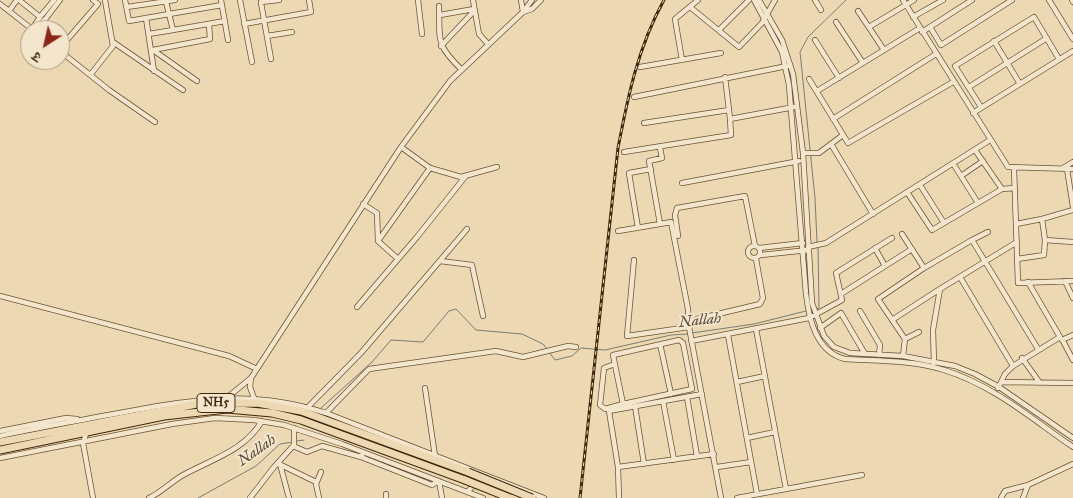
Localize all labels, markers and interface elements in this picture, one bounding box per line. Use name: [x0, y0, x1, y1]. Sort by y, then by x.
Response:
north arrow: [20, 20, 70, 70]
text: उ: [29, 48, 44, 66]
water label: Nallah: [678, 310, 722, 332]
road number: NH5: [197, 393, 235, 412]
water label: Nallah: [234, 431, 280, 471]

